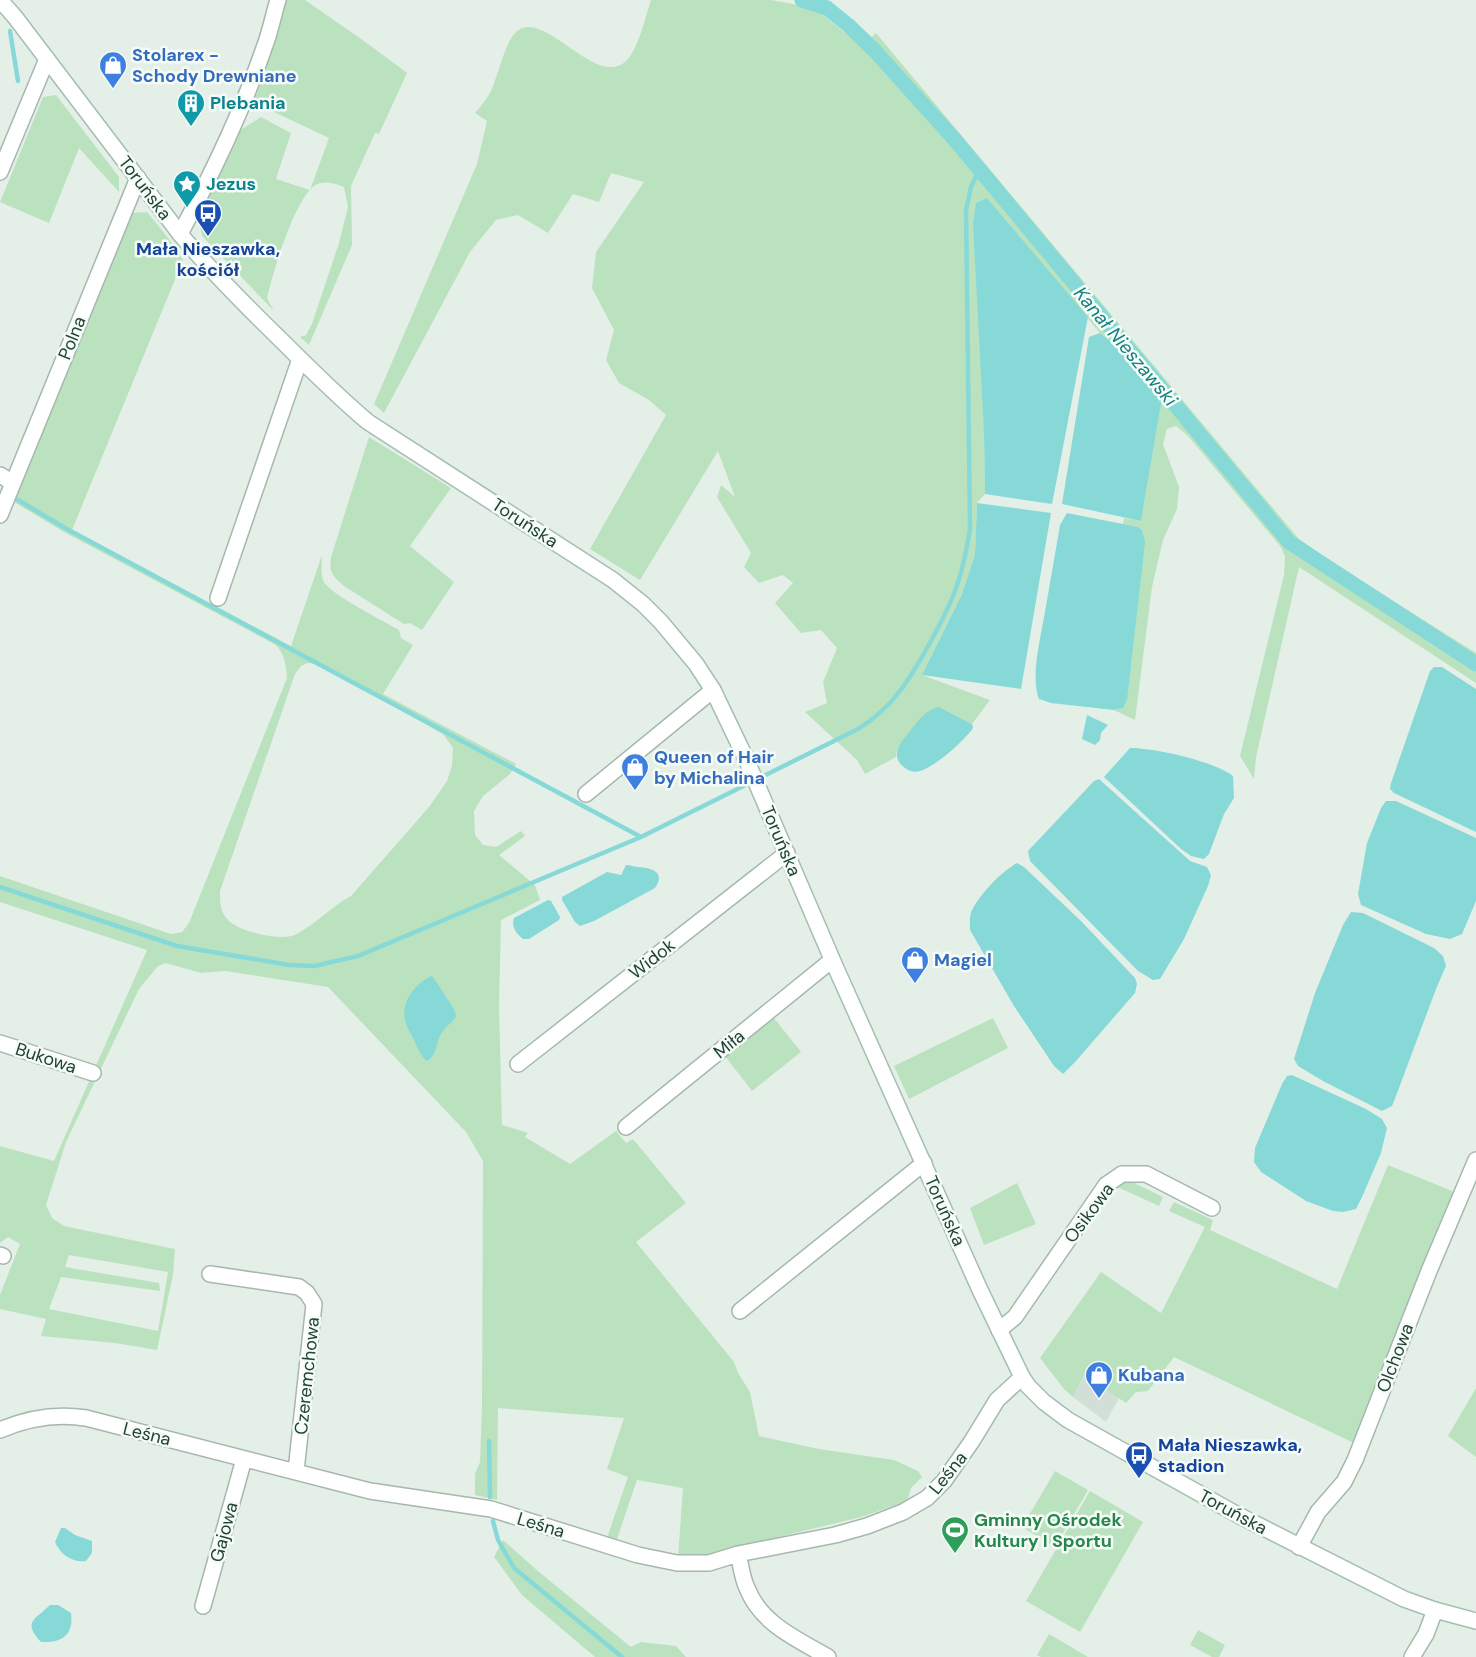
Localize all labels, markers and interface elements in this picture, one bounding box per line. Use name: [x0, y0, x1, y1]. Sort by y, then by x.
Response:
place label: Stolarex - Schody Drewniane: [132, 43, 297, 88]
shop icon: Stolarex - Schody Drewniane: [98, 50, 128, 89]
building icon: Plebania: [176, 88, 206, 127]
place label: Plebania: [210, 91, 286, 115]
street label: Toruńska: [113, 151, 177, 225]
place icon: Jezus: [172, 169, 202, 208]
place label: Jezus: [206, 172, 256, 196]
bus stop icon: Mała Nieszawka, kościół: [193, 198, 223, 237]
place label: Mała Nieszawka, kościół: [136, 237, 280, 282]
water label: Kanał Nieszawski: [1068, 281, 1183, 412]
street label: Polna: [52, 313, 92, 363]
street label: Toruńska: [487, 493, 563, 553]
place label: Queen of Hair by Michalina: [654, 745, 774, 790]
shop icon: Queen of Hair by Michalina: [620, 752, 650, 791]
street label: Toruńska: [755, 802, 807, 880]
street label: Widok: [624, 933, 680, 985]
shop icon: Magiel: [900, 945, 930, 984]
place label: Magiel: [934, 948, 992, 972]
street label: Miła: [708, 1024, 750, 1064]
street label: Bukowa: [12, 1037, 80, 1079]
street label: Toruńska: [919, 1172, 971, 1250]
street label: Osikowa: [1059, 1178, 1119, 1248]
street label: Czeremchowa: [289, 1316, 325, 1436]
street label: Olchowa: [1371, 1320, 1419, 1396]
shop icon: Kubana: [1084, 1360, 1114, 1399]
place label: Kubana: [1118, 1363, 1185, 1387]
street label: Leśna: [121, 1416, 173, 1452]
place label: Mała Nieszawka, stadion: [1158, 1433, 1302, 1478]
bus stop icon: Mała Nieszawka, stadion: [1124, 1440, 1154, 1479]
street label: Leśna: [923, 1447, 973, 1499]
street label: Toruńska: [1195, 1484, 1271, 1540]
street label: Gajowa: [204, 1499, 244, 1565]
street label: Leśna: [514, 1506, 568, 1544]
place label: Gminny Ośrodek Kultury I Sportu: [974, 1508, 1122, 1553]
sports icon: Gminny Ośrodek Kultury I Sportu: [940, 1515, 970, 1554]

